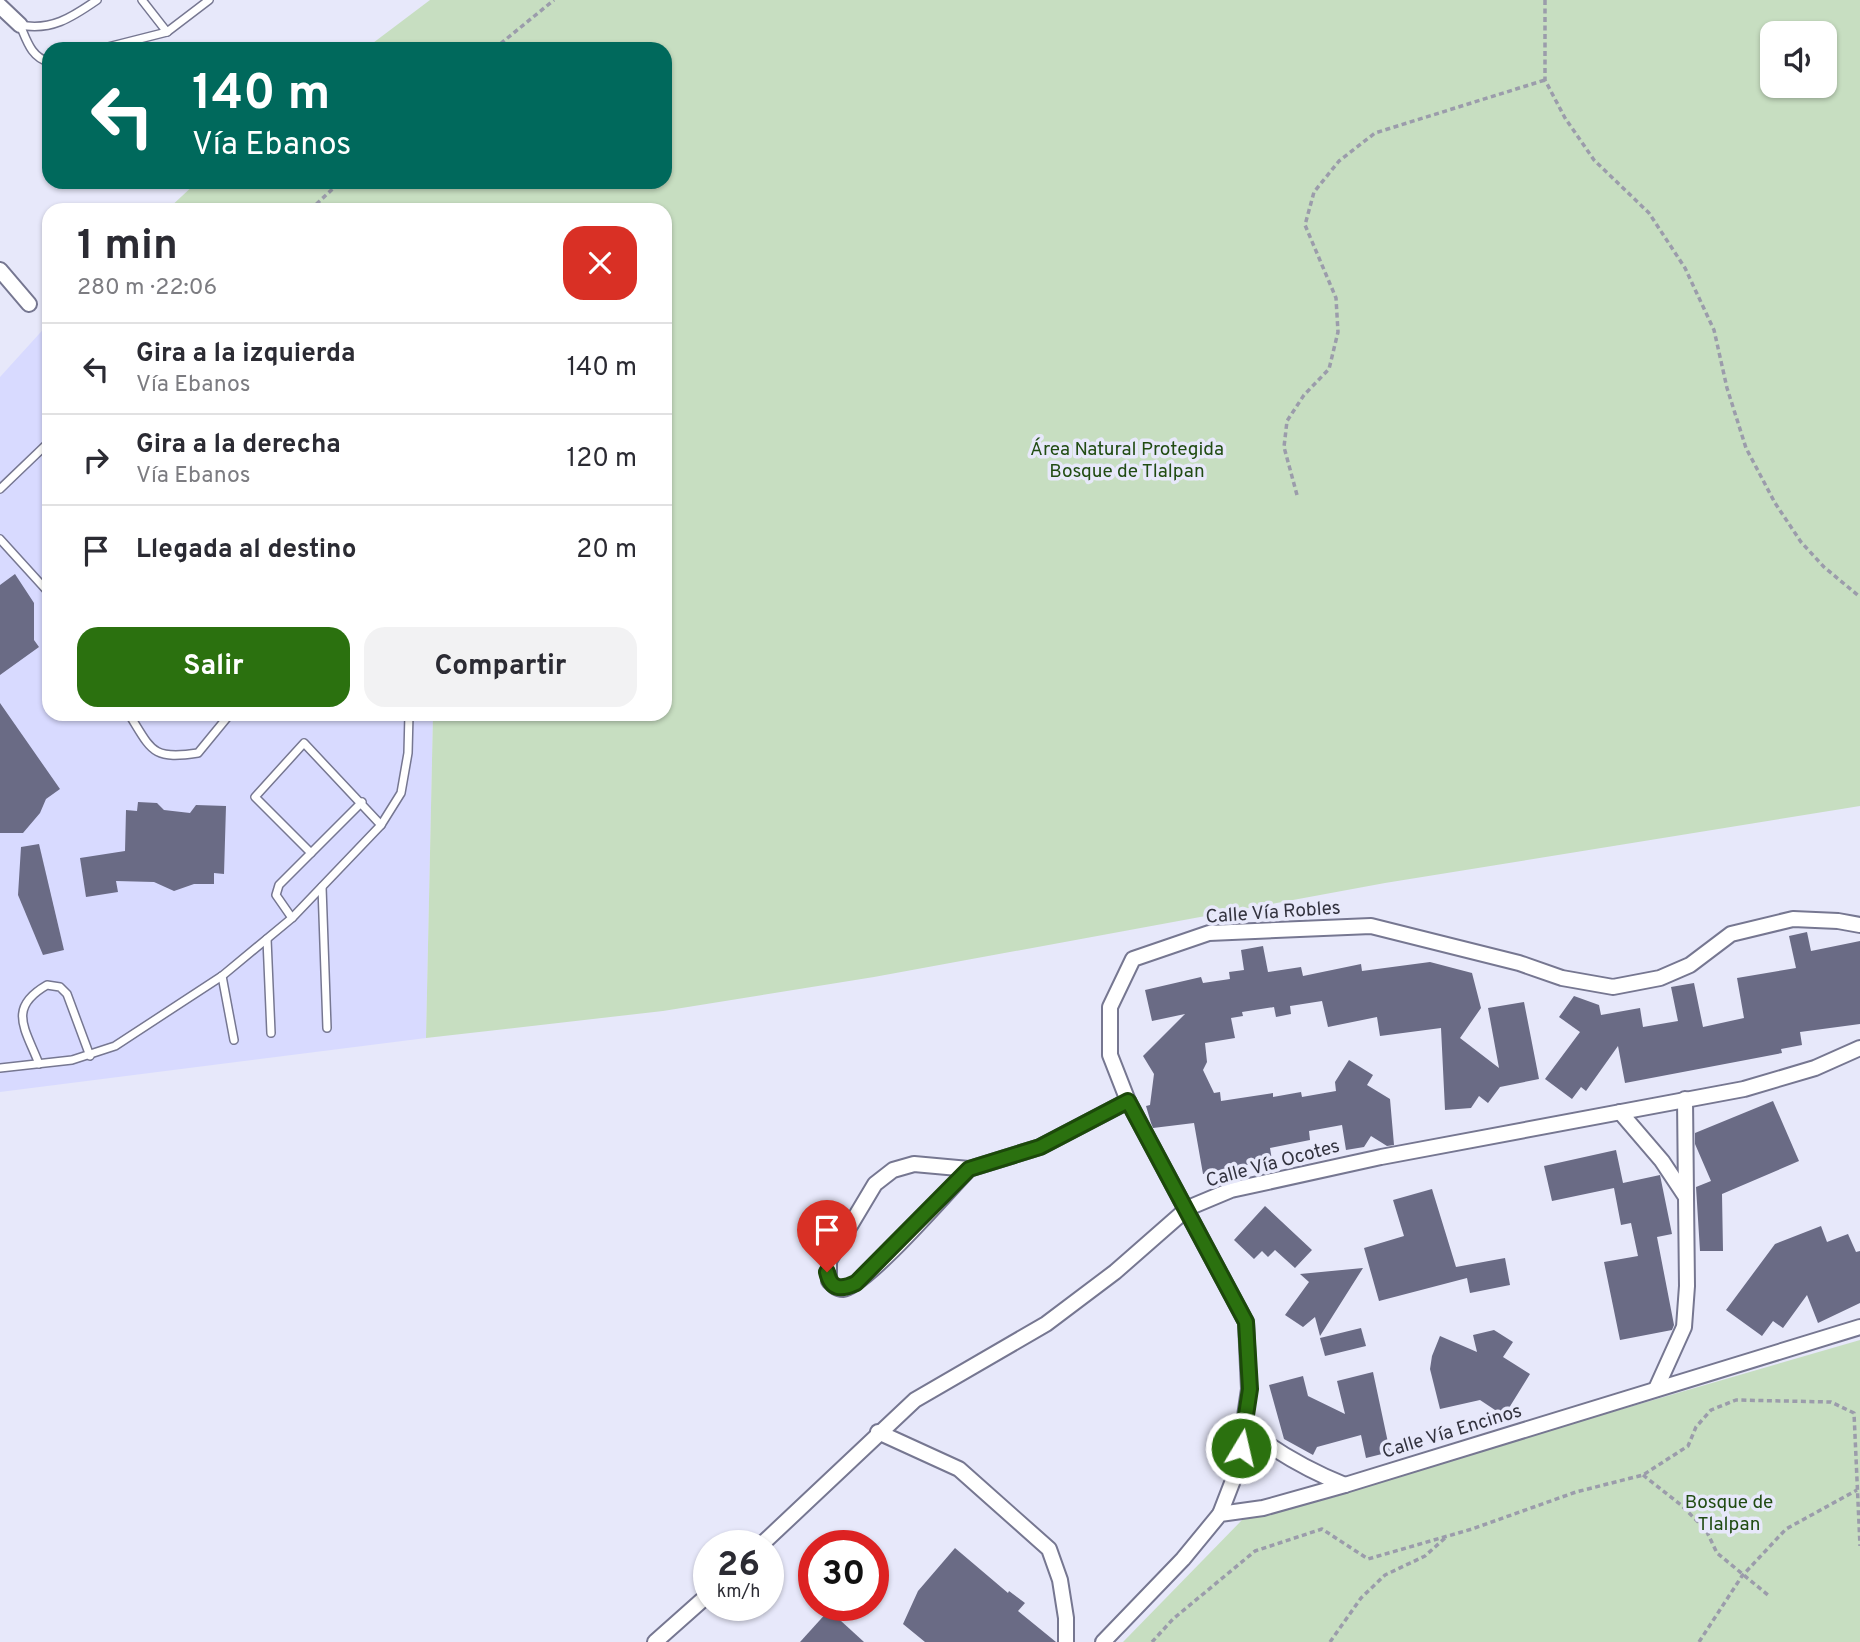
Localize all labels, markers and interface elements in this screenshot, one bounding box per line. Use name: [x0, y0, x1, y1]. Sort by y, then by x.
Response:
map controls: [1760, 21, 1837, 98]
button: sound: [1760, 21, 1837, 98]
text: 140 m: [192, 65, 331, 127]
icon: left: [77, 70, 168, 161]
text: Vía Ebanos: [192, 126, 351, 166]
text: 1 min: [77, 221, 178, 274]
button: close: [563, 226, 637, 300]
text: 280 m · 22:06: [77, 274, 217, 303]
text: Gira a la izquierda: [136, 338, 355, 371]
icon: left: [77, 350, 115, 388]
text: 140 m: [567, 352, 637, 385]
text: Vía Ebanos: [136, 371, 250, 400]
text: Gira a la derecha: [136, 429, 341, 462]
park label: Área Natural Protegida Bosque de Tlalpan: [1030, 437, 1224, 484]
icon: right: [77, 441, 115, 479]
text: 120 m: [567, 443, 637, 476]
text: Vía Ebanos: [136, 462, 250, 491]
icon: arrive: [77, 532, 115, 570]
text: Llegada al destino: [136, 534, 356, 567]
text: 20 m: [576, 534, 637, 567]
button: Salir: [77, 627, 350, 707]
button: Compartir: [364, 627, 637, 707]
street label: Calle Vía Robles: [1205, 896, 1341, 930]
street label: Calle Vía Ocotes: [1203, 1135, 1343, 1193]
pin: [797, 1200, 857, 1272]
icon: arrive: [808, 1211, 846, 1249]
street label: Calle Vía Encinos: [1379, 1399, 1525, 1465]
position arrow: [1204, 1411, 1278, 1485]
park label: Bosque de Tlalpan: [1685, 1491, 1773, 1537]
speed limit sign: 30: [798, 1530, 889, 1621]
text: 26: [717, 1544, 760, 1588]
text: km/h: [717, 1581, 760, 1604]

